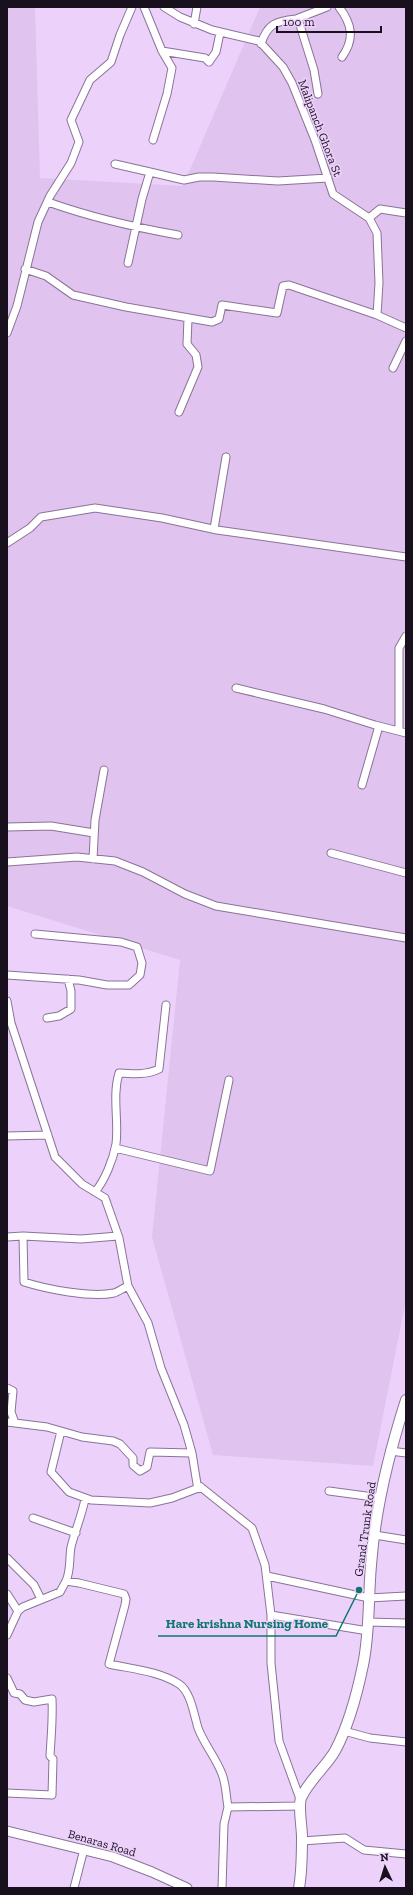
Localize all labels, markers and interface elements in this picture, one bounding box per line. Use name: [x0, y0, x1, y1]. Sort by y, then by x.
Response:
scale bar: [277, 8, 381, 34]
text: 100 m: [283, 15, 315, 29]
street label: Malipanch Ghora St: [295, 78, 345, 179]
street label: Grand Trunk Road: [351, 1480, 379, 1577]
callout: Hare krishna Nursing Home: [158, 1611, 336, 1636]
text: Hare krishna Nursing Home: [166, 1616, 329, 1631]
street label: Benaras Road: [66, 1827, 138, 1860]
north arrow: [365, 1847, 405, 1887]
text: N: [380, 1851, 390, 1864]

